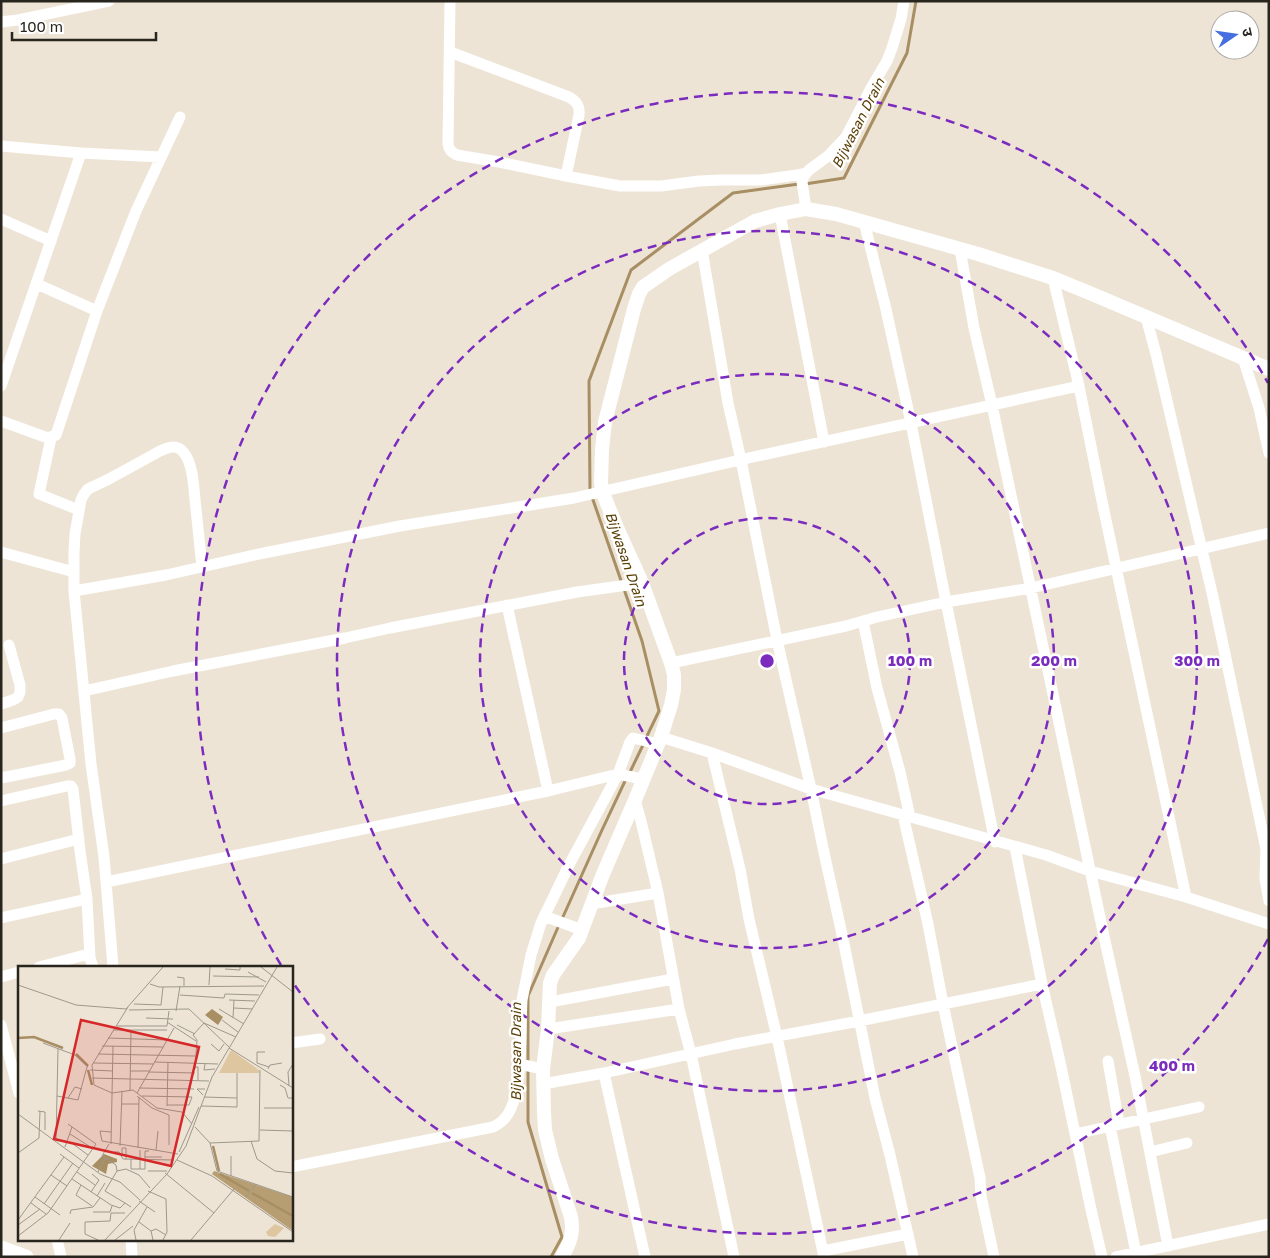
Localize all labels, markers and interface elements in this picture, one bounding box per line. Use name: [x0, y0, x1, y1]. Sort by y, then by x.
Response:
scale bar: [12, 10, 156, 42]
north arrow: [1210, 10, 1260, 60]
text: 100 m: [20, 17, 63, 35]
text: उ: [1239, 26, 1258, 39]
water label: Bijwasan Drain: [828, 74, 888, 171]
water label: Bijwasan Drain: [602, 509, 651, 610]
text: 100 m: [888, 651, 932, 669]
text: 200 m: [1031, 651, 1077, 669]
text: 300 m: [1174, 651, 1220, 669]
centre of rings: [758, 652, 776, 670]
inset map: [18, 966, 292, 1240]
water label: Bijwasan Drain: [507, 1001, 524, 1101]
text: 400 m: [1149, 1056, 1195, 1074]

